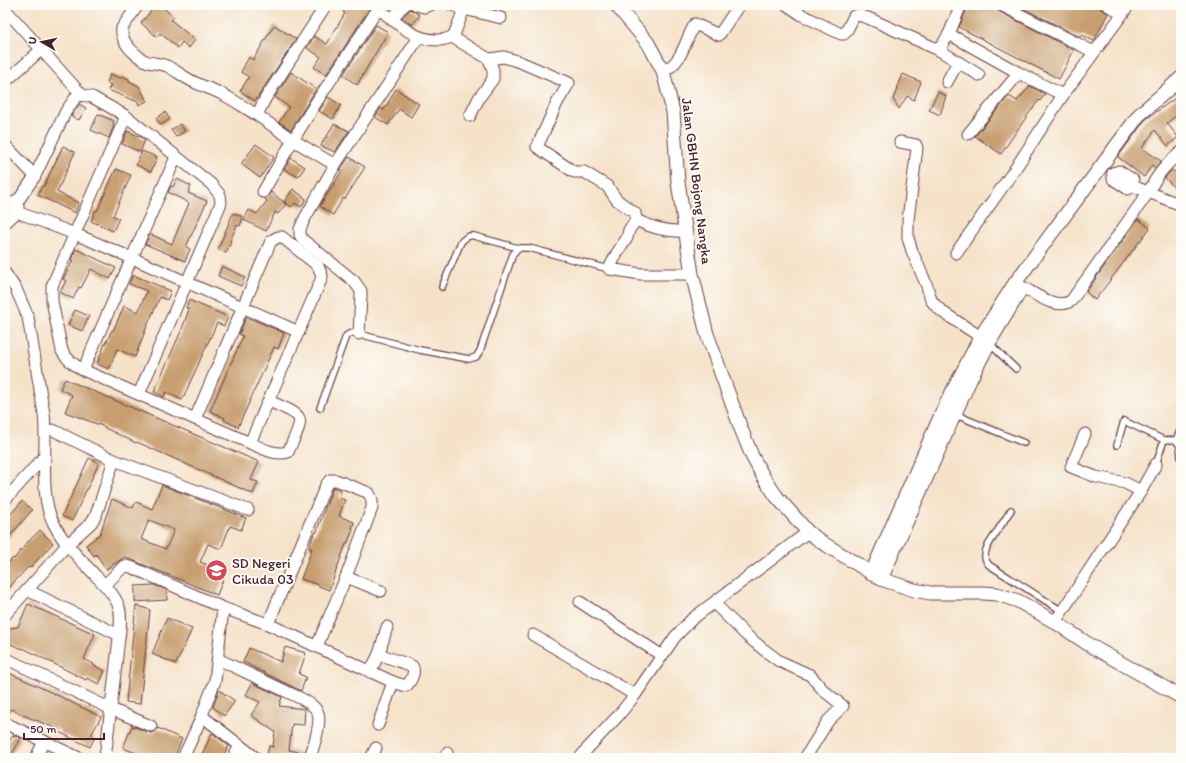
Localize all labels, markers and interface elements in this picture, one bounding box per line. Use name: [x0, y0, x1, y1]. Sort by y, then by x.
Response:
north arrow: [22, 22, 62, 62]
text: U: [26, 36, 40, 45]
street label: Jalan GBHN Bojong Nangka: [678, 97, 715, 266]
place label: SD Negeri Cikuda 03: [232, 555, 294, 588]
school or university icon: SD Negeri Cikuda 03: [203, 558, 229, 584]
scale bar: [24, 715, 104, 741]
text: 50 m: [30, 722, 56, 736]

